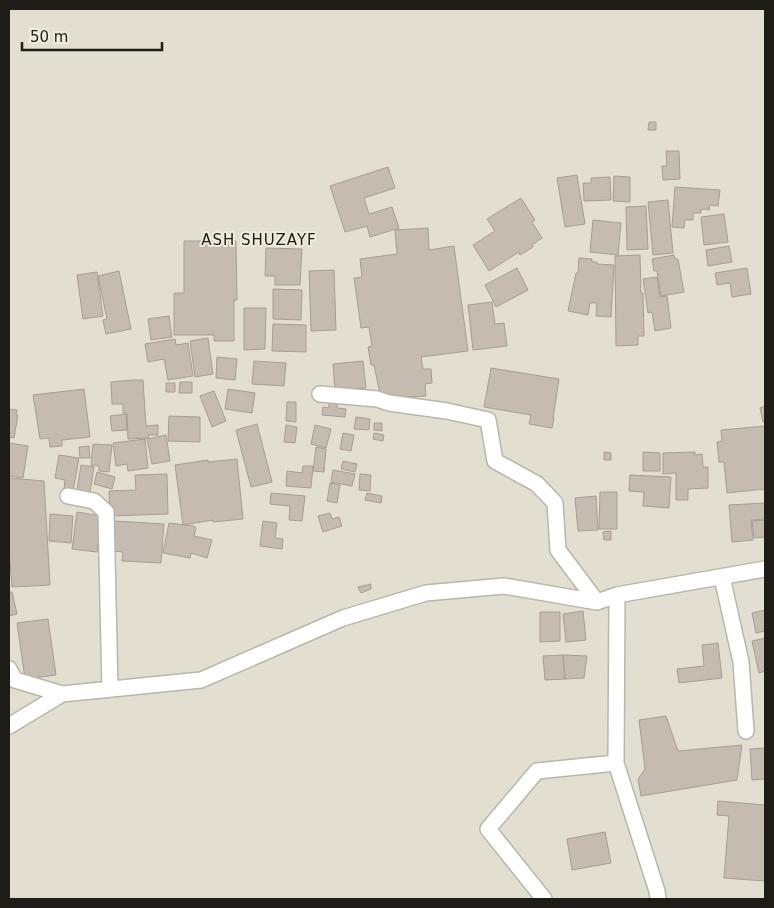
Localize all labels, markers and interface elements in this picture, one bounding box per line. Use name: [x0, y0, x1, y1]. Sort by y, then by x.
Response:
scale bar: [22, 20, 162, 52]
text: 50 m: [30, 28, 68, 46]
district label: ASH SHUZAYF: [201, 231, 317, 249]

